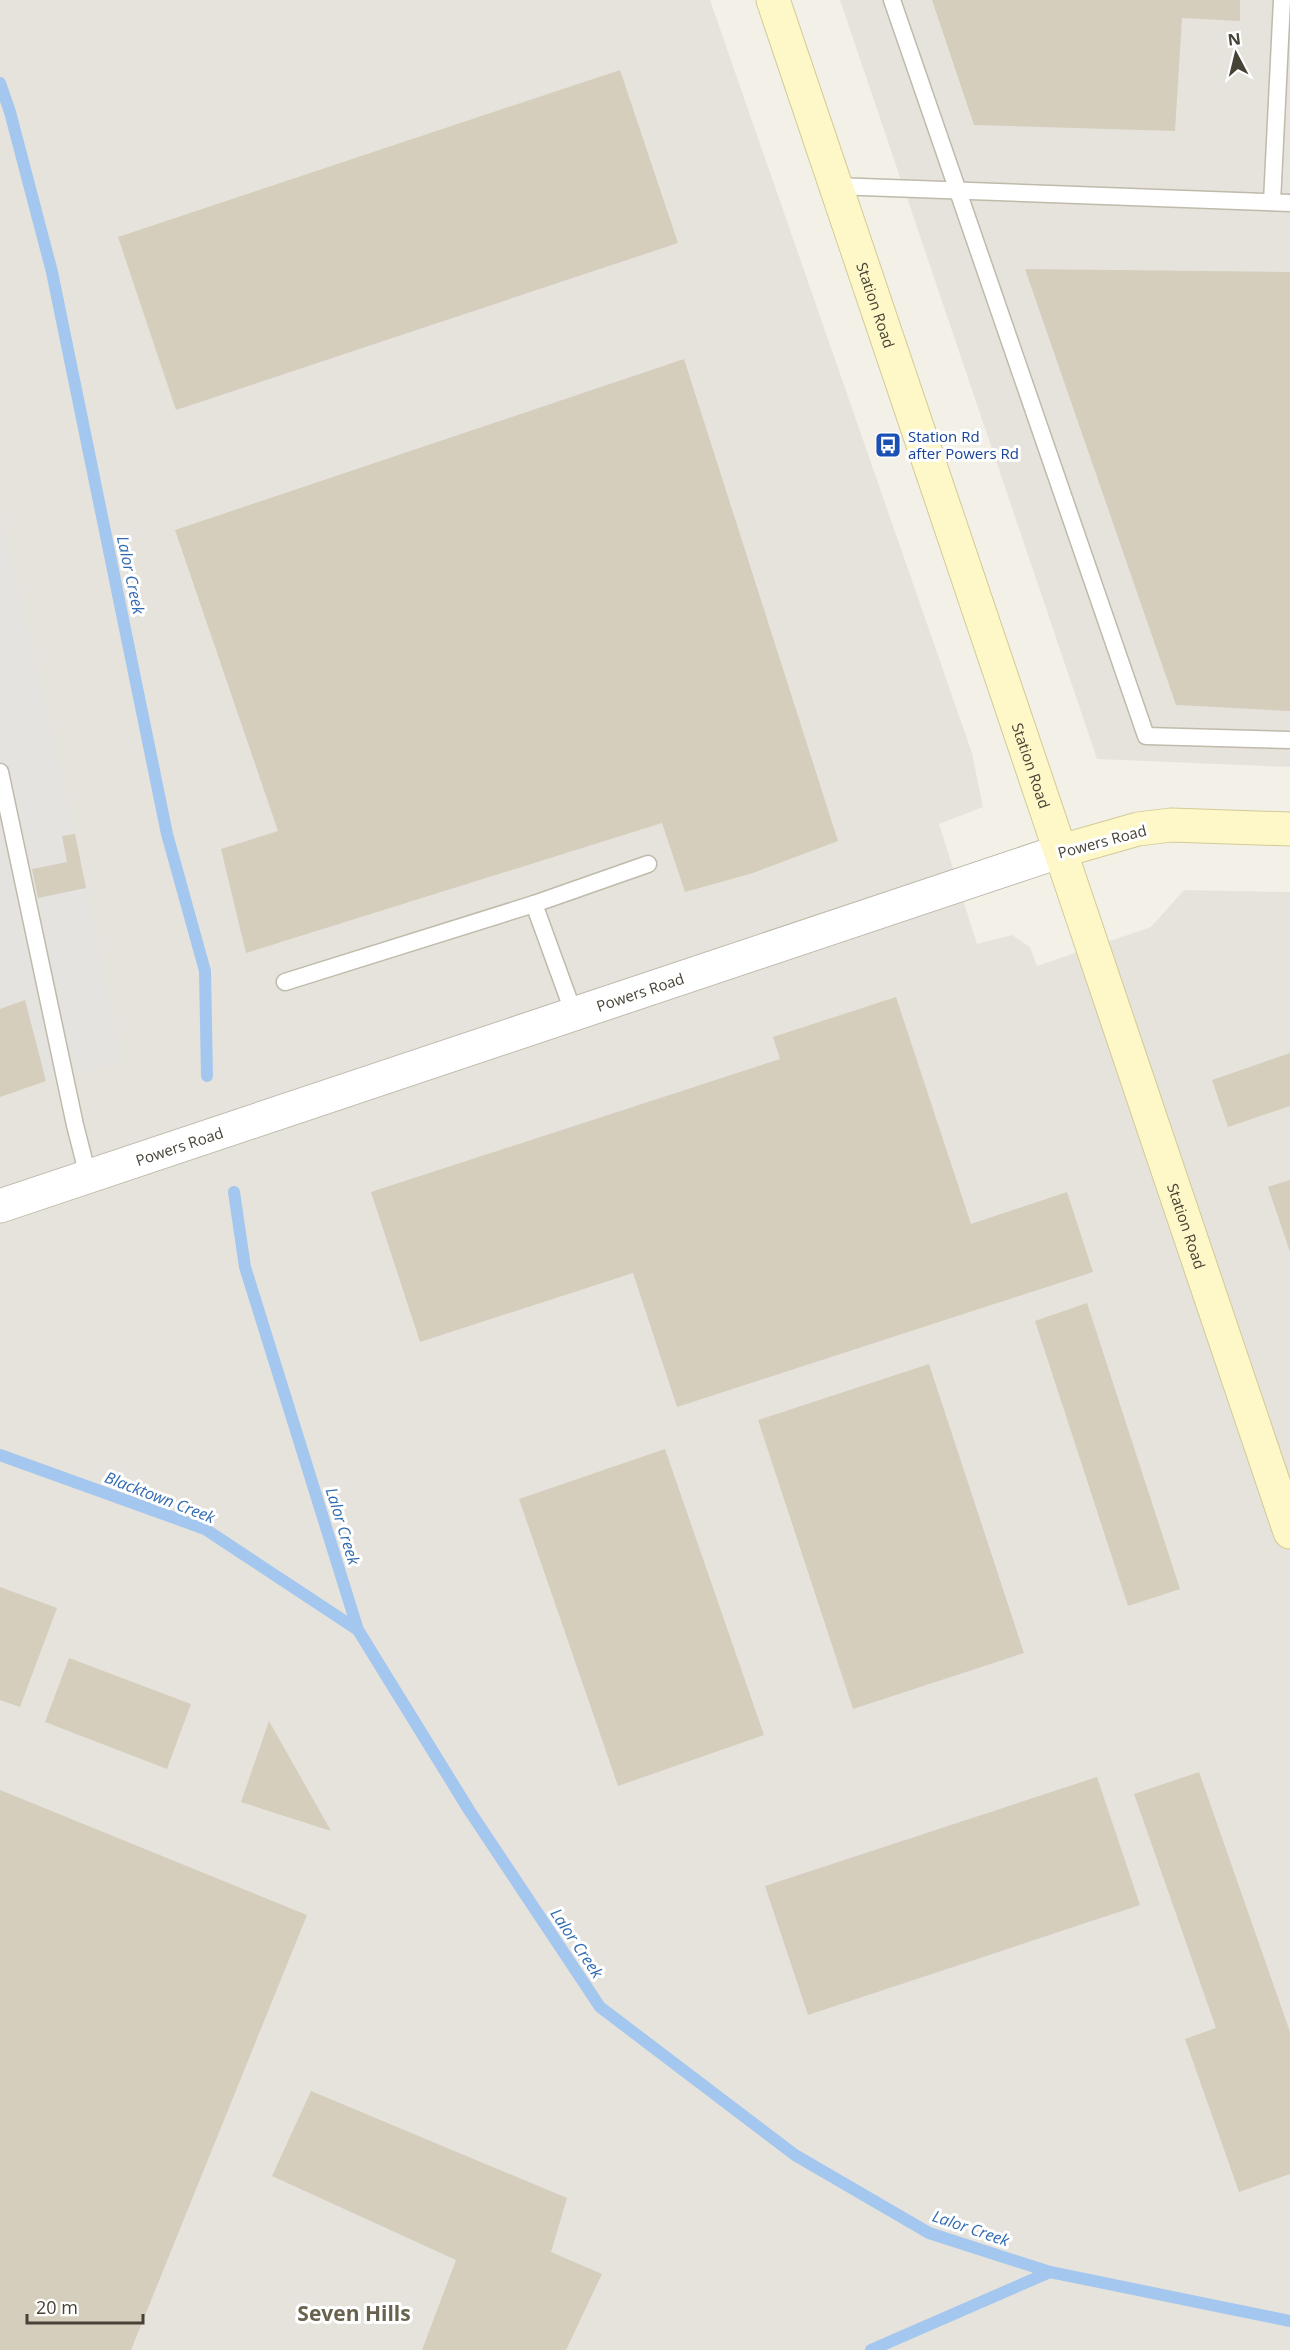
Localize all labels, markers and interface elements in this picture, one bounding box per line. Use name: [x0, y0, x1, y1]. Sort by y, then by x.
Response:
north arrow: [1206, 24, 1266, 84]
text: N: [1226, 27, 1242, 51]
street label: Station Road: [852, 260, 900, 350]
place label: Station Rd after Powers Rd: [908, 426, 1019, 463]
bus stop icon: Station Rd after Powers Rd: [873, 430, 903, 460]
water label: Lalor Creek: [112, 534, 150, 617]
street label: Station Road: [1008, 720, 1055, 811]
street label: Powers Road: [1055, 820, 1149, 862]
street label: Powers Road: [594, 968, 687, 1016]
street label: Powers Road: [133, 1122, 226, 1170]
street label: Station Road: [1163, 1181, 1210, 1271]
water label: Blacktown Creek: [102, 1466, 219, 1529]
water label: Lalor Creek: [321, 1485, 366, 1568]
water label: Lalor Creek: [546, 1904, 609, 1983]
water label: Lalor Creek: [930, 2205, 1013, 2252]
scale bar: [27, 2287, 142, 2325]
text: 20 m: [36, 2295, 78, 2319]
district label: Seven Hills: [297, 2299, 411, 2327]

